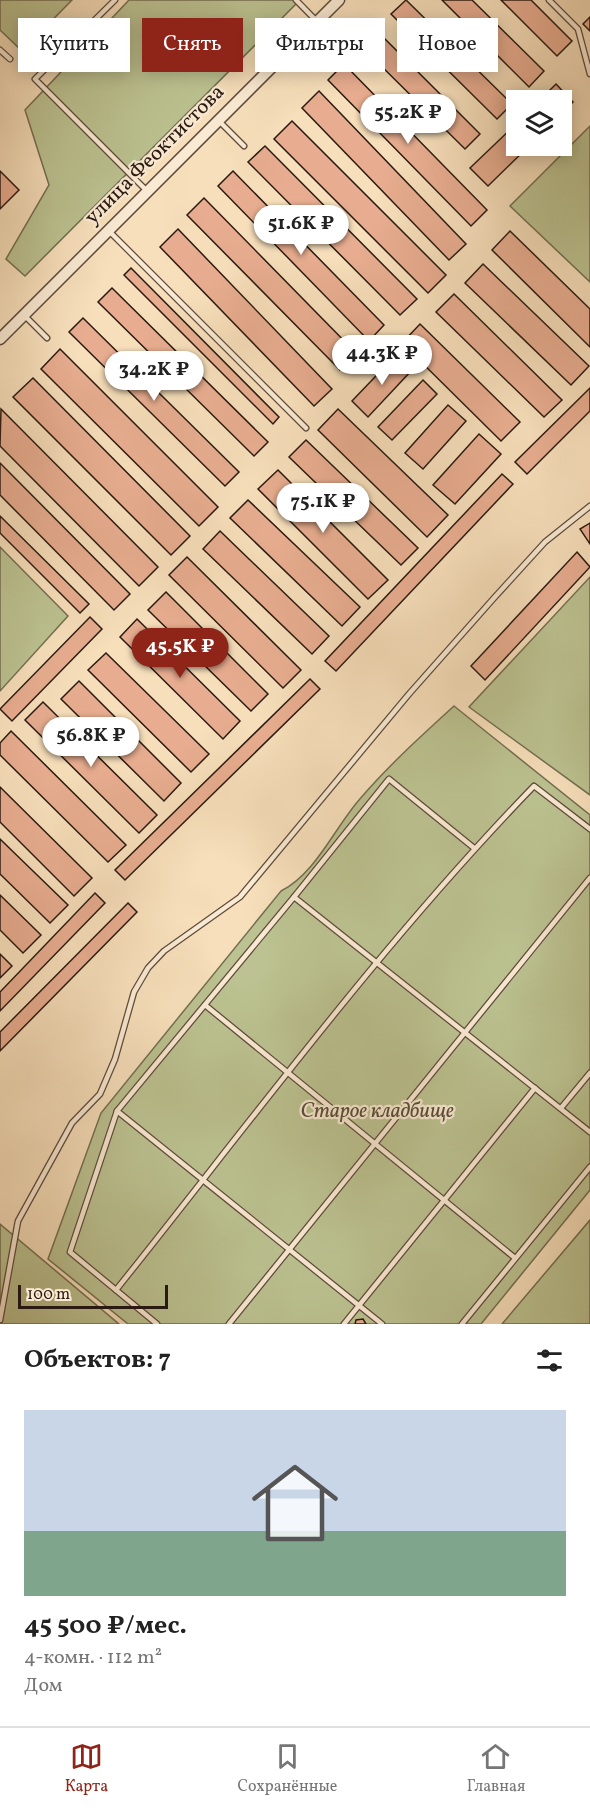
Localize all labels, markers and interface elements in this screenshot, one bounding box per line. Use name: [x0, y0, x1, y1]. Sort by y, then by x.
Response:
chip: Купить: [18, 18, 130, 72]
chip: Снять: [142, 18, 243, 72]
chip: Фильтры: [255, 18, 385, 72]
chip: Новое: [397, 18, 498, 72]
street label: улица Феоктистова: [78, 78, 232, 232]
map controls: [506, 90, 572, 156]
button: layers: [506, 90, 572, 156]
pin: 55.2K ₽: [353, 94, 463, 145]
text: 55.2K ₽: [374, 99, 442, 127]
pin: 51.6K ₽: [246, 205, 356, 256]
text: 51.6K ₽: [268, 210, 334, 238]
pin: 44.3K ₽: [327, 335, 437, 386]
text: 44.3K ₽: [346, 340, 418, 368]
pin: 34.2K ₽: [99, 351, 209, 402]
text: 34.2K ₽: [119, 356, 189, 384]
pin: 75.1K ₽: [268, 483, 378, 534]
text: 75.1K ₽: [290, 488, 356, 516]
pin: 45.5K ₽: [125, 628, 235, 679]
text: 45.5K ₽: [146, 633, 214, 661]
pin: 56.8K ₽: [36, 717, 146, 768]
text: 56.8K ₽: [56, 722, 126, 750]
park label: Старое кладбище: [300, 1097, 454, 1126]
scale bar: [18, 1282, 168, 1310]
text: 100 m: [27, 1284, 70, 1306]
text: Объектов: 7: [24, 1342, 171, 1378]
icon: filters: [533, 1344, 566, 1377]
icon: home: [241, 1449, 349, 1557]
text: 45 500 ₽/мес.: [24, 1608, 187, 1644]
text: 4-комн. · 112 m²: [24, 1644, 162, 1672]
text: Дом: [24, 1672, 63, 1700]
tab: Карта: [65, 1740, 108, 1798]
tab: Сохранённые: [238, 1740, 337, 1798]
tab: Главная: [467, 1740, 525, 1798]

